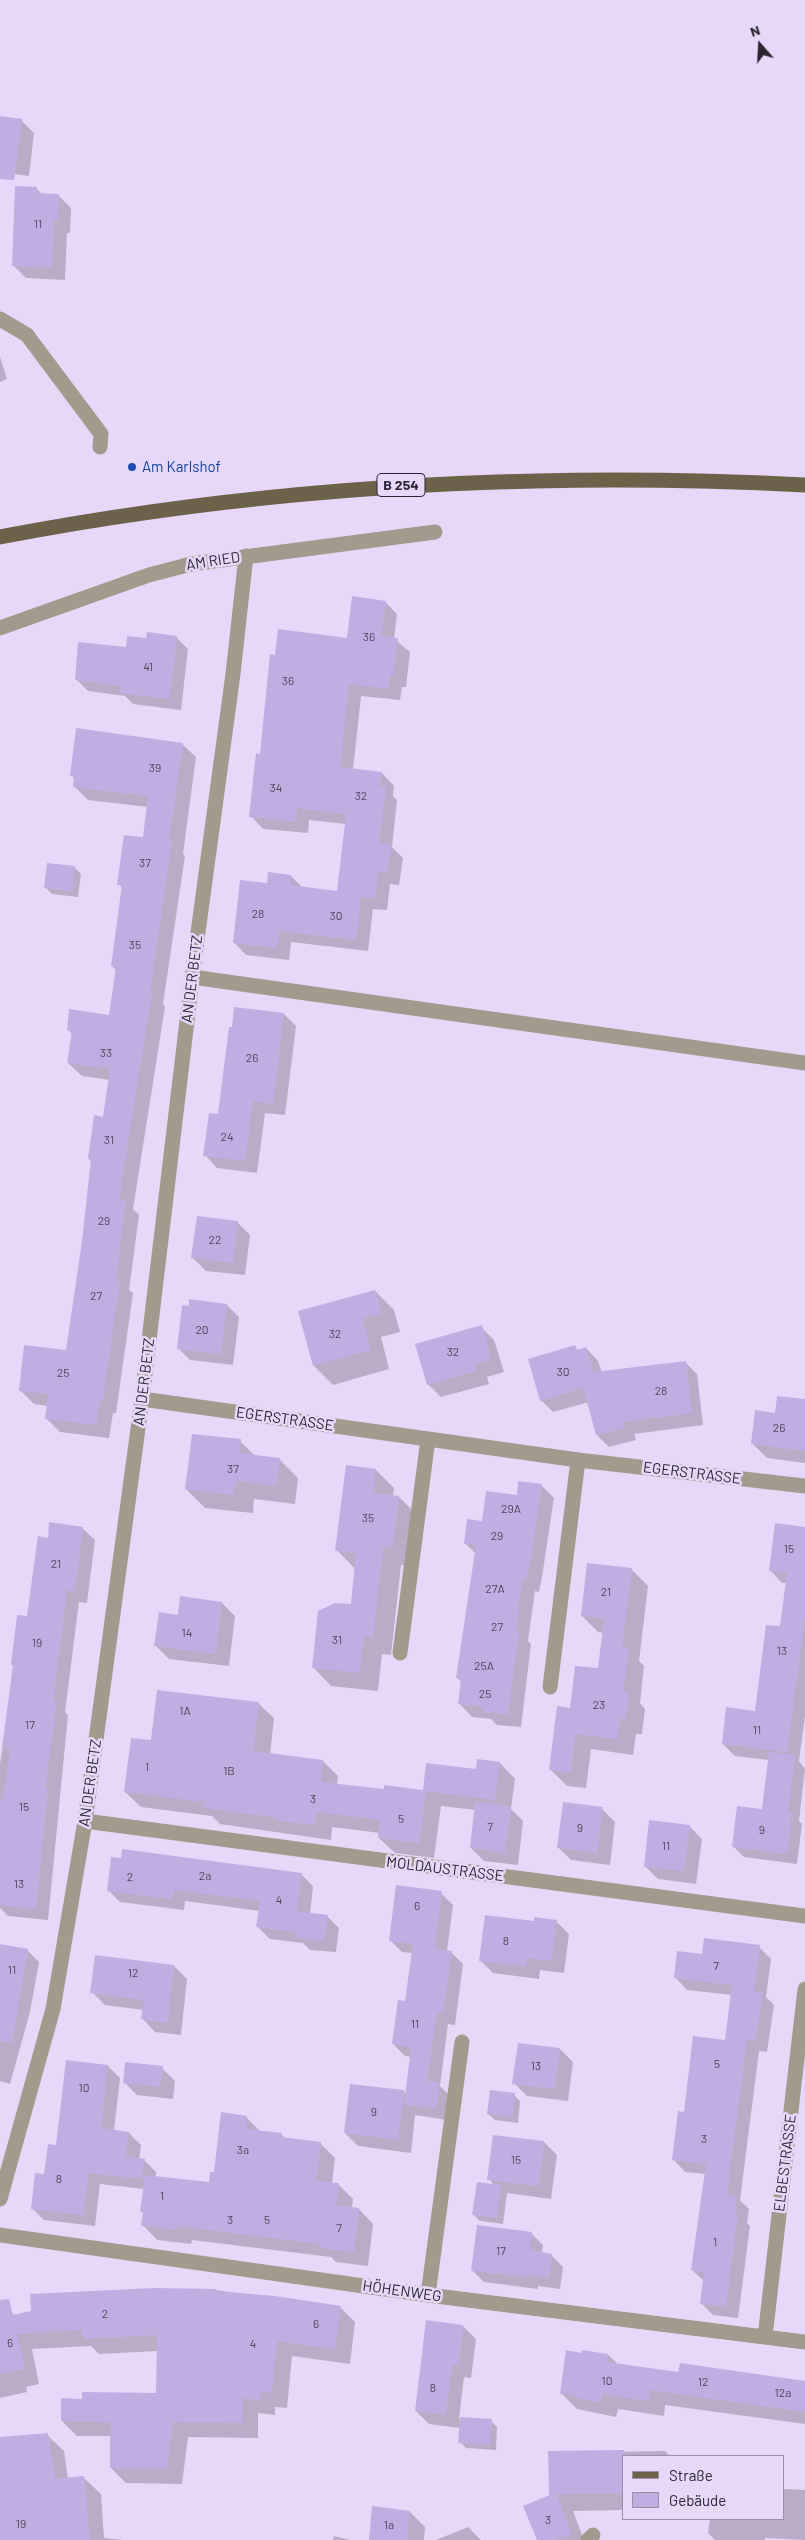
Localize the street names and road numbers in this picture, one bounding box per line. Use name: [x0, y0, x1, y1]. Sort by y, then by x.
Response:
road number: B 254: [377, 474, 425, 496]
street label: AM RIED: [185, 548, 241, 574]
street label: AN DER BETZ: [178, 934, 206, 1024]
street label: AN DER BETZ: [130, 1337, 158, 1427]
street label: EGERSTRASSE: [235, 1403, 335, 1435]
street label: EGERSTRASSE: [642, 1458, 742, 1488]
street label: AN DER BETZ: [75, 1738, 105, 1828]
street label: MOLDAUSTRASSE: [385, 1853, 505, 1885]
street label: ELBESTRASSE: [770, 2113, 800, 2213]
street label: HÖHENWEG: [361, 2277, 443, 2305]

